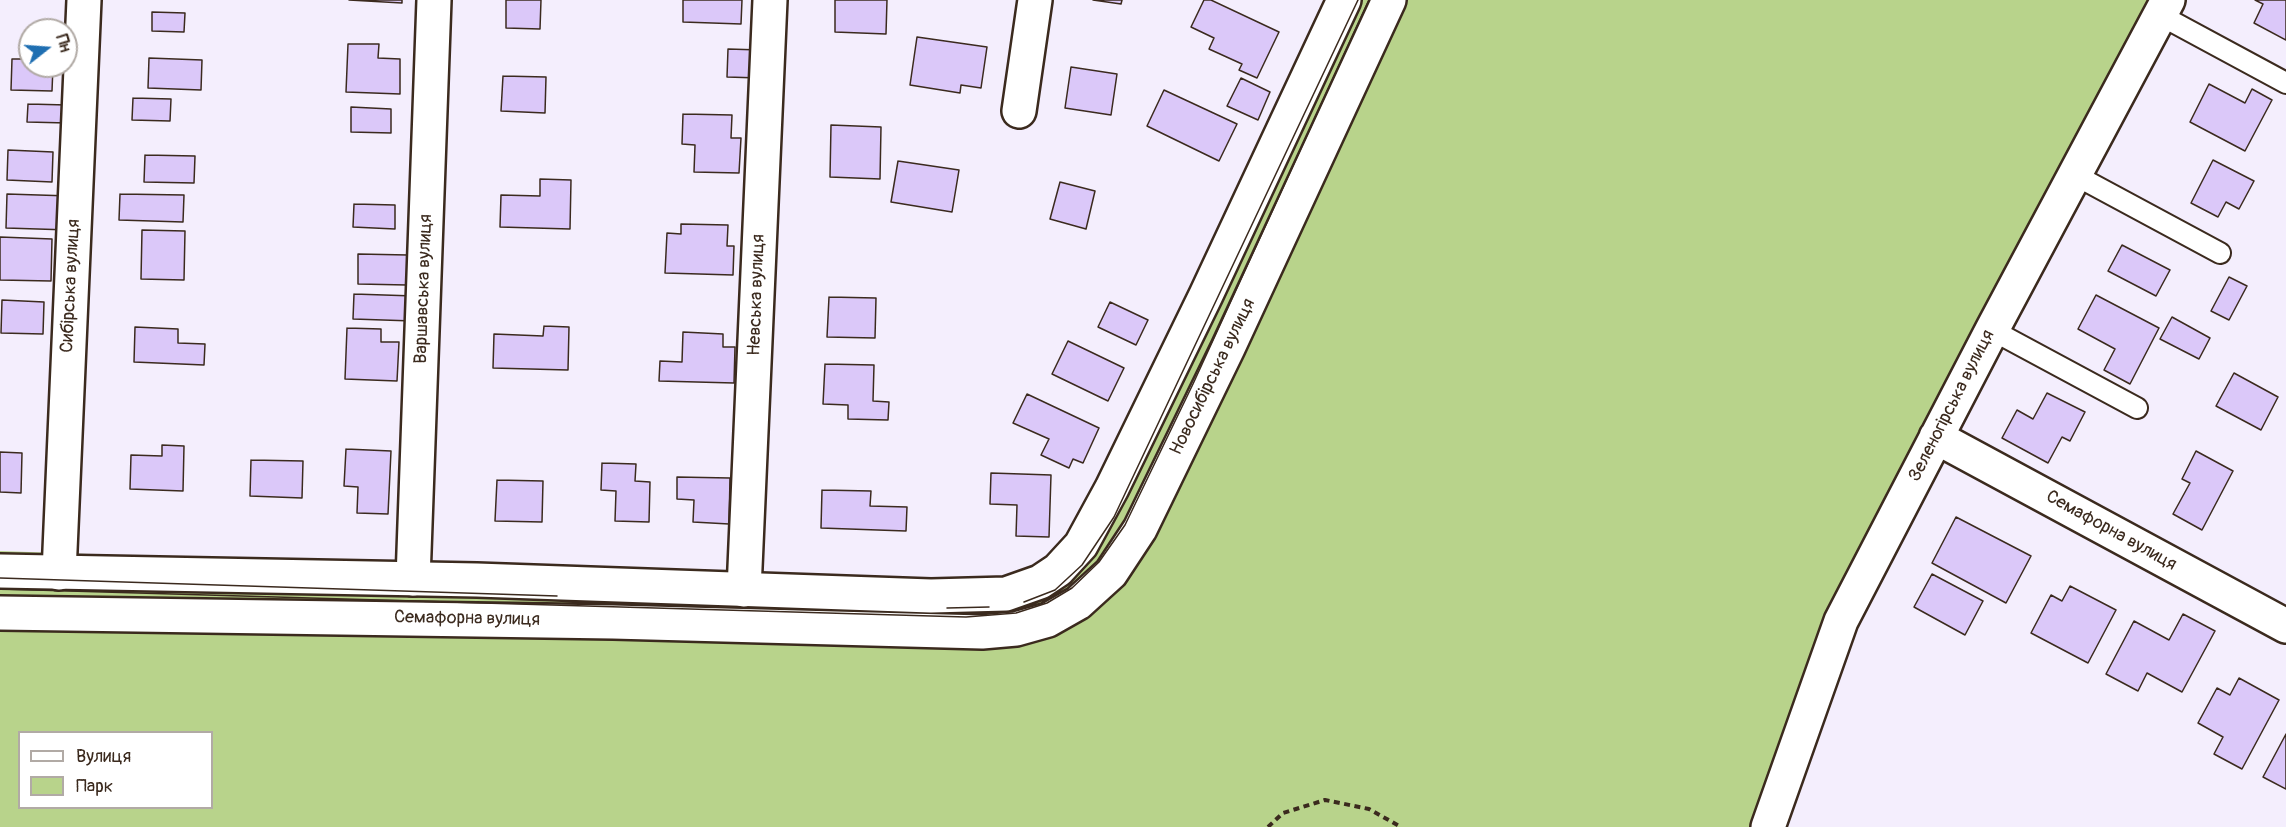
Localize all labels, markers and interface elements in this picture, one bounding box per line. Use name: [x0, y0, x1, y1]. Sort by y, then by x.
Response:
north arrow: [18, 18, 78, 78]
text: Пн: [51, 32, 75, 55]
street label: Варшавська вулиця: [411, 214, 437, 364]
street label: Сибірська вулиця: [57, 219, 85, 353]
street label: Невська вулиця: [744, 234, 770, 356]
street label: Новосибірська вулиця: [1166, 295, 1260, 459]
street label: Зеленогірська вулиця: [1904, 327, 2000, 485]
street label: Семафорна вулиця: [2042, 486, 2180, 576]
street label: Семафорна вулиця: [394, 607, 540, 631]
legend: [18, 731, 213, 809]
text: Вулиця: [76, 745, 131, 768]
text: Парк: [76, 775, 113, 798]

